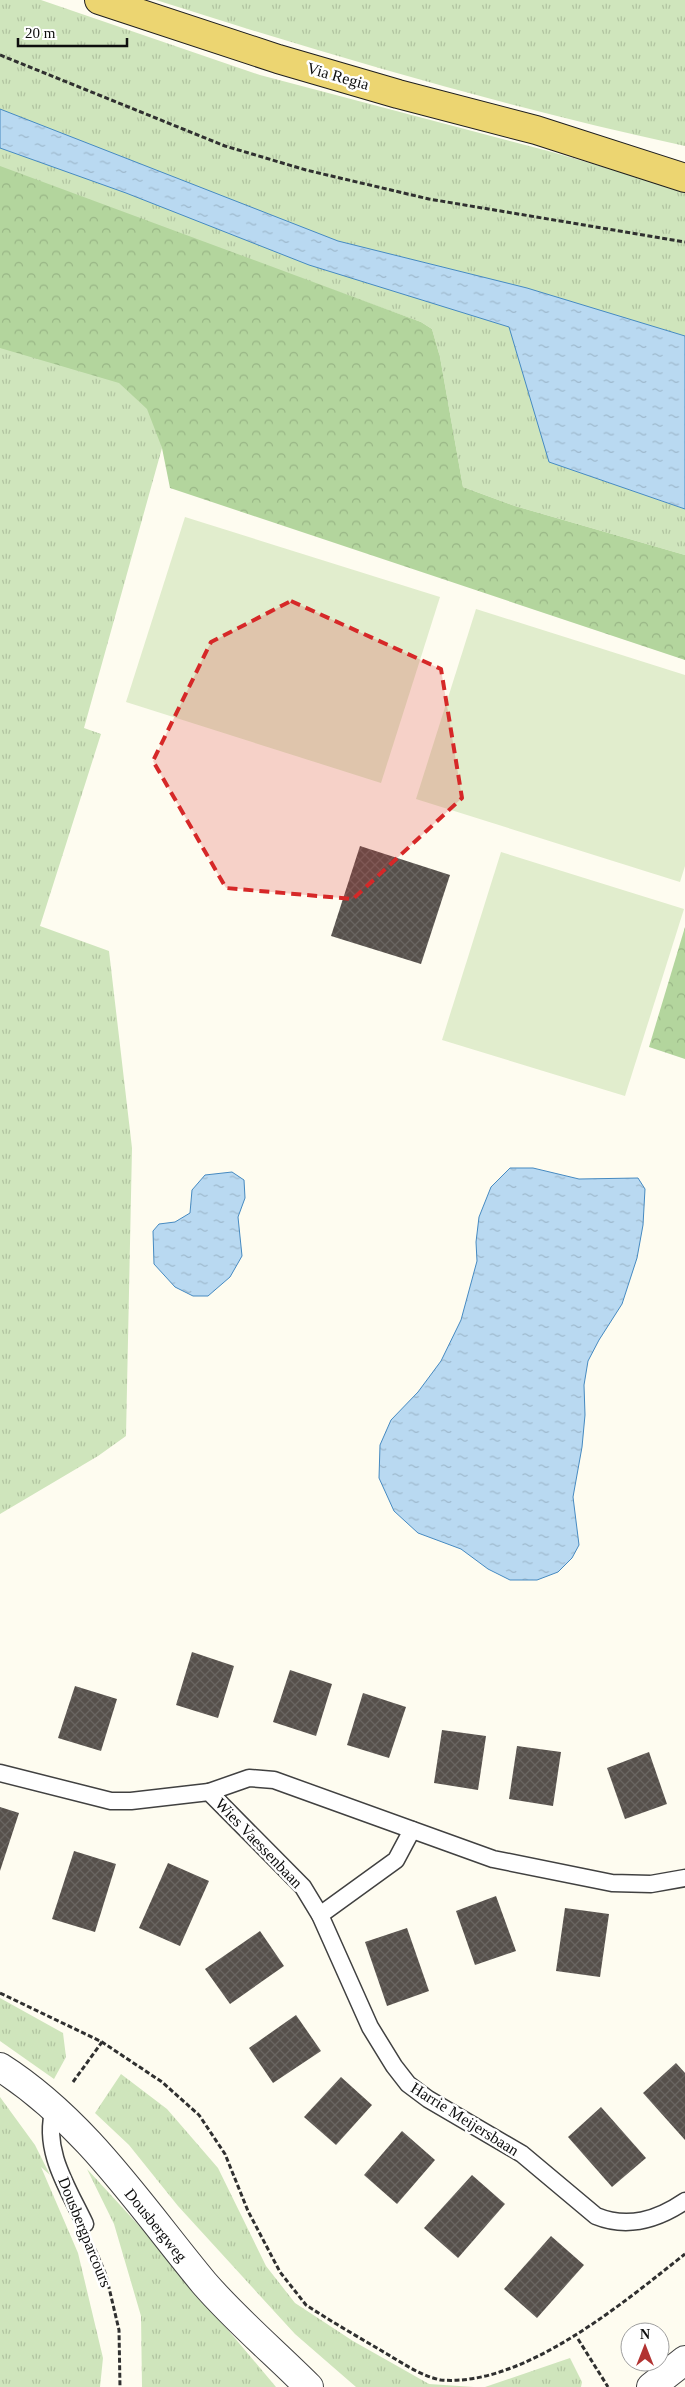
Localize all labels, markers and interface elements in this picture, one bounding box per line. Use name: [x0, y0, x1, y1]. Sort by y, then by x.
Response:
scale bar: [18, 15, 126, 47]
text: 20 m: [25, 25, 56, 41]
street label: Via Regia: [305, 59, 371, 94]
street label: Wies Vaessenbaan: [212, 1795, 306, 1891]
street label: Harrie Meijersbaan: [407, 2079, 522, 2160]
street label: Dousbergparcours: [54, 2175, 115, 2290]
street label: Dousbergweg: [121, 2185, 190, 2265]
north arrow: [620, 2322, 670, 2372]
text: N: [640, 2327, 650, 2342]

